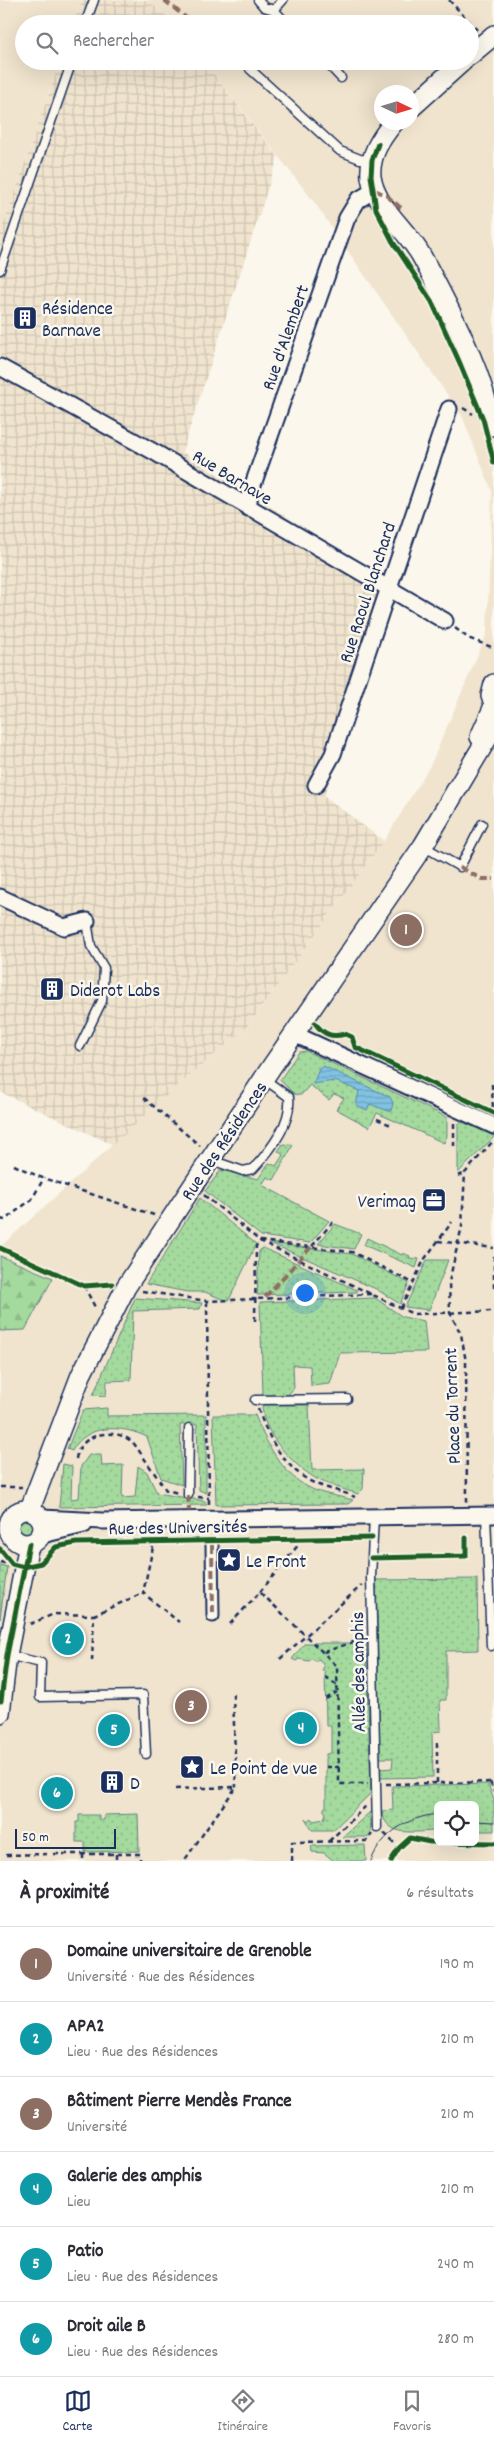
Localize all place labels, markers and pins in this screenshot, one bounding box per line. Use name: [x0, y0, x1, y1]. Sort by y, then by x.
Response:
place label: Résidence Barnave: [42, 297, 113, 346]
building icon: Résidence Barnave: [12, 305, 38, 331]
pin: 1: [390, 911, 422, 949]
building icon: Diderot Labs: [39, 976, 65, 1002]
place label: Diderot Labs: [70, 979, 160, 1006]
office icon: Verimag: [421, 1187, 447, 1213]
place label: Verimag: [358, 1190, 416, 1217]
place icon: Le Front: [216, 1547, 242, 1573]
place label: Le Front: [246, 1550, 306, 1577]
pin: 2: [52, 1620, 84, 1658]
pin: 3: [175, 1687, 207, 1725]
pin: 4: [285, 1709, 317, 1747]
pin: 5: [98, 1711, 130, 1749]
place icon: Le Point de vue: [179, 1754, 205, 1780]
place label: Le Point de vue: [210, 1757, 317, 1784]
building icon: D: [99, 1769, 125, 1795]
place label: D: [130, 1772, 140, 1799]
pin: 6: [41, 1774, 73, 1812]

